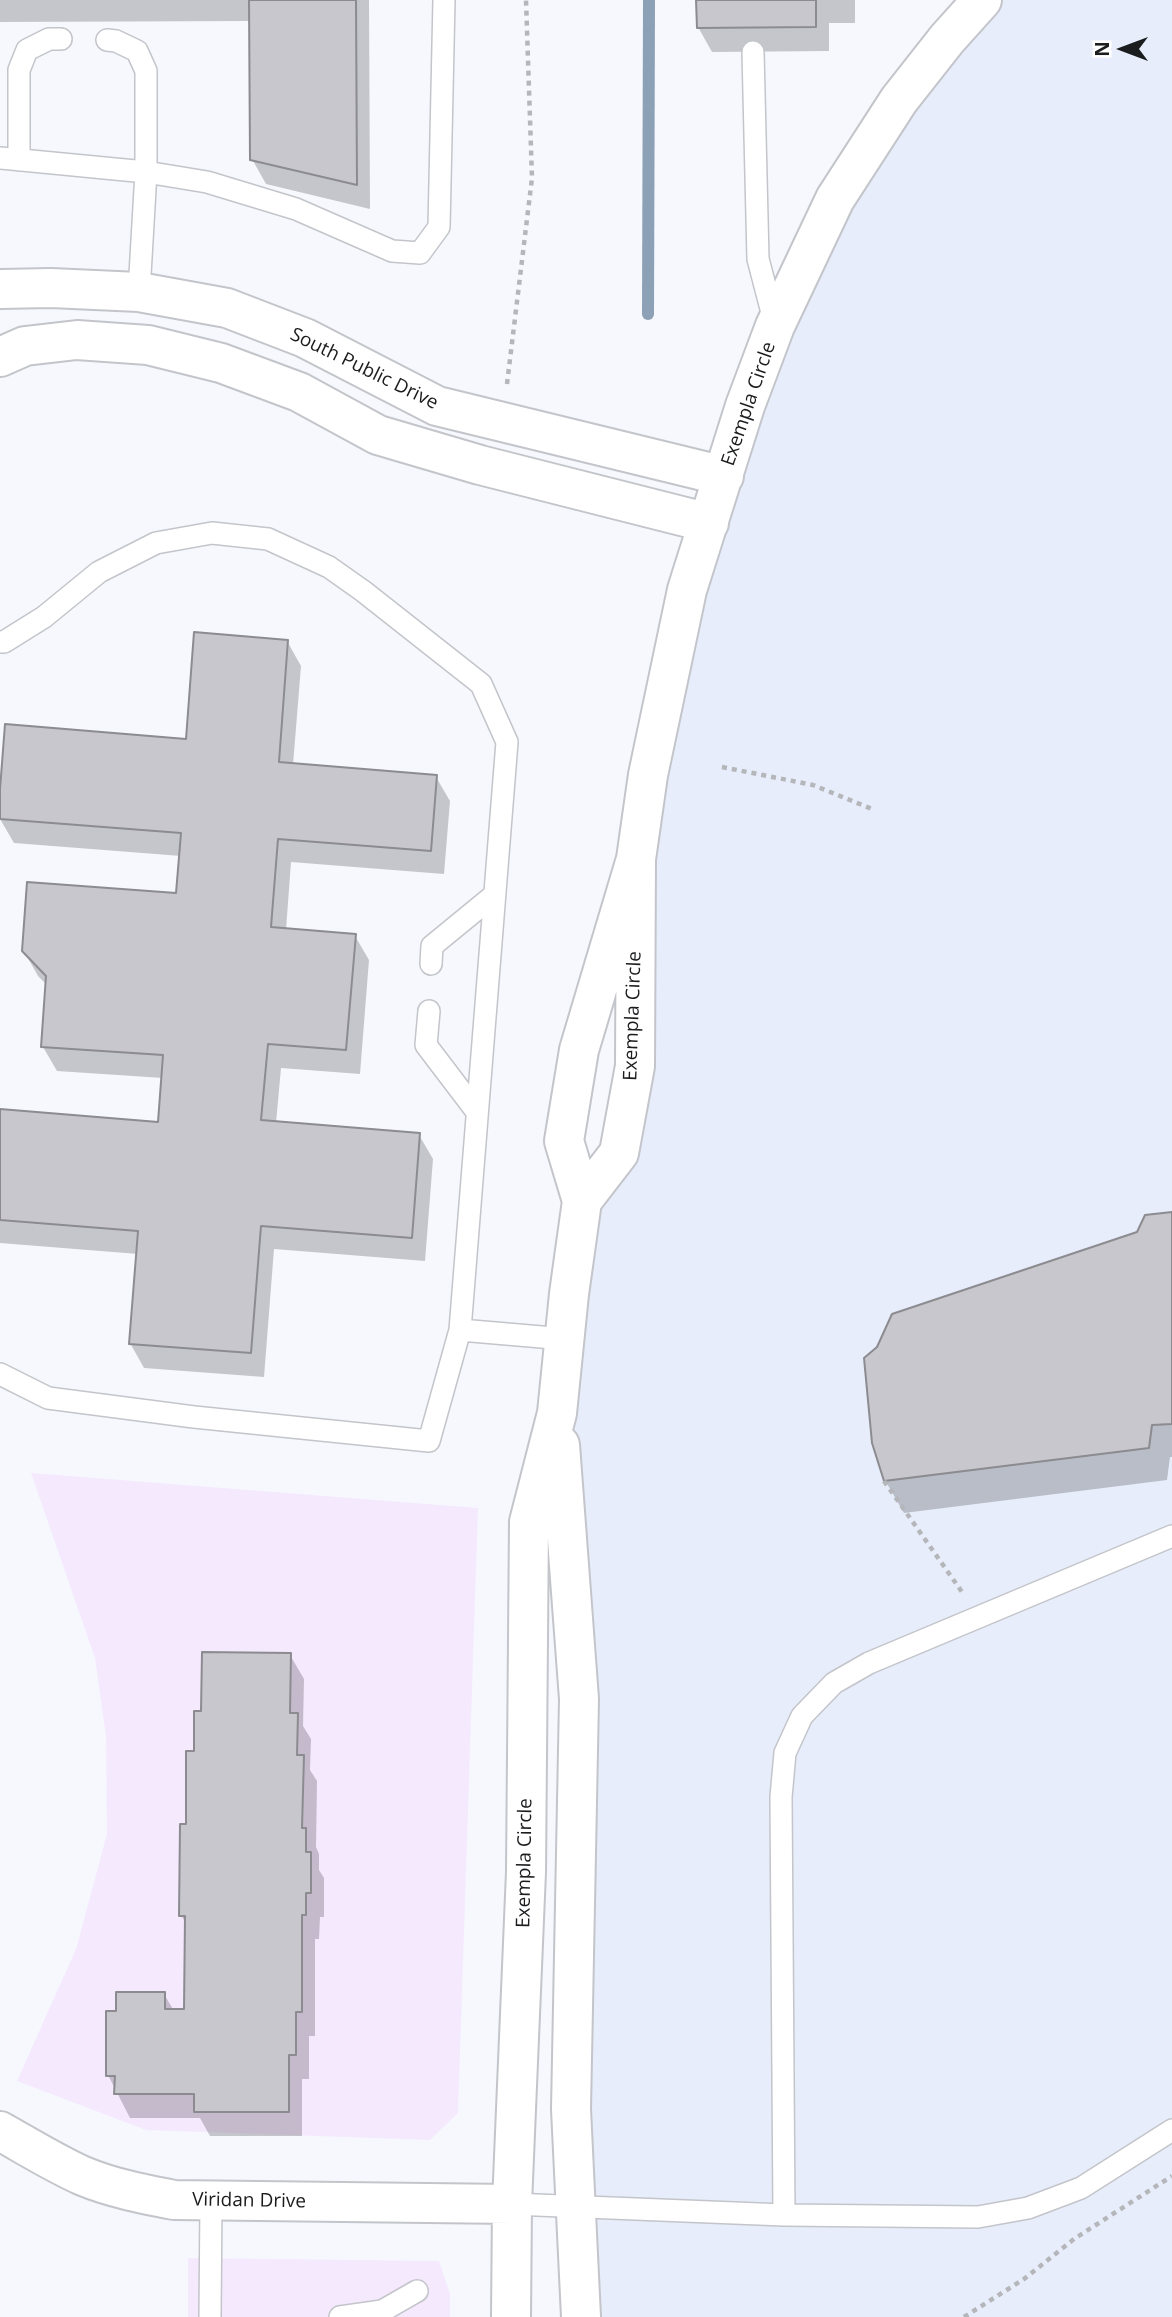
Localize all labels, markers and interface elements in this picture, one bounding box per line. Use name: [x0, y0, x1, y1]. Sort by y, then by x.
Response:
north arrow: [1088, 14, 1158, 84]
text: N: [1089, 41, 1115, 57]
street label: South Public Drive: [286, 323, 442, 415]
street label: Exempla Circle: [717, 339, 781, 469]
street label: Exempla Circle: [619, 951, 647, 1081]
street label: Exempla Circle: [512, 1798, 538, 1928]
street label: Viridan Drive: [192, 2189, 306, 2213]

